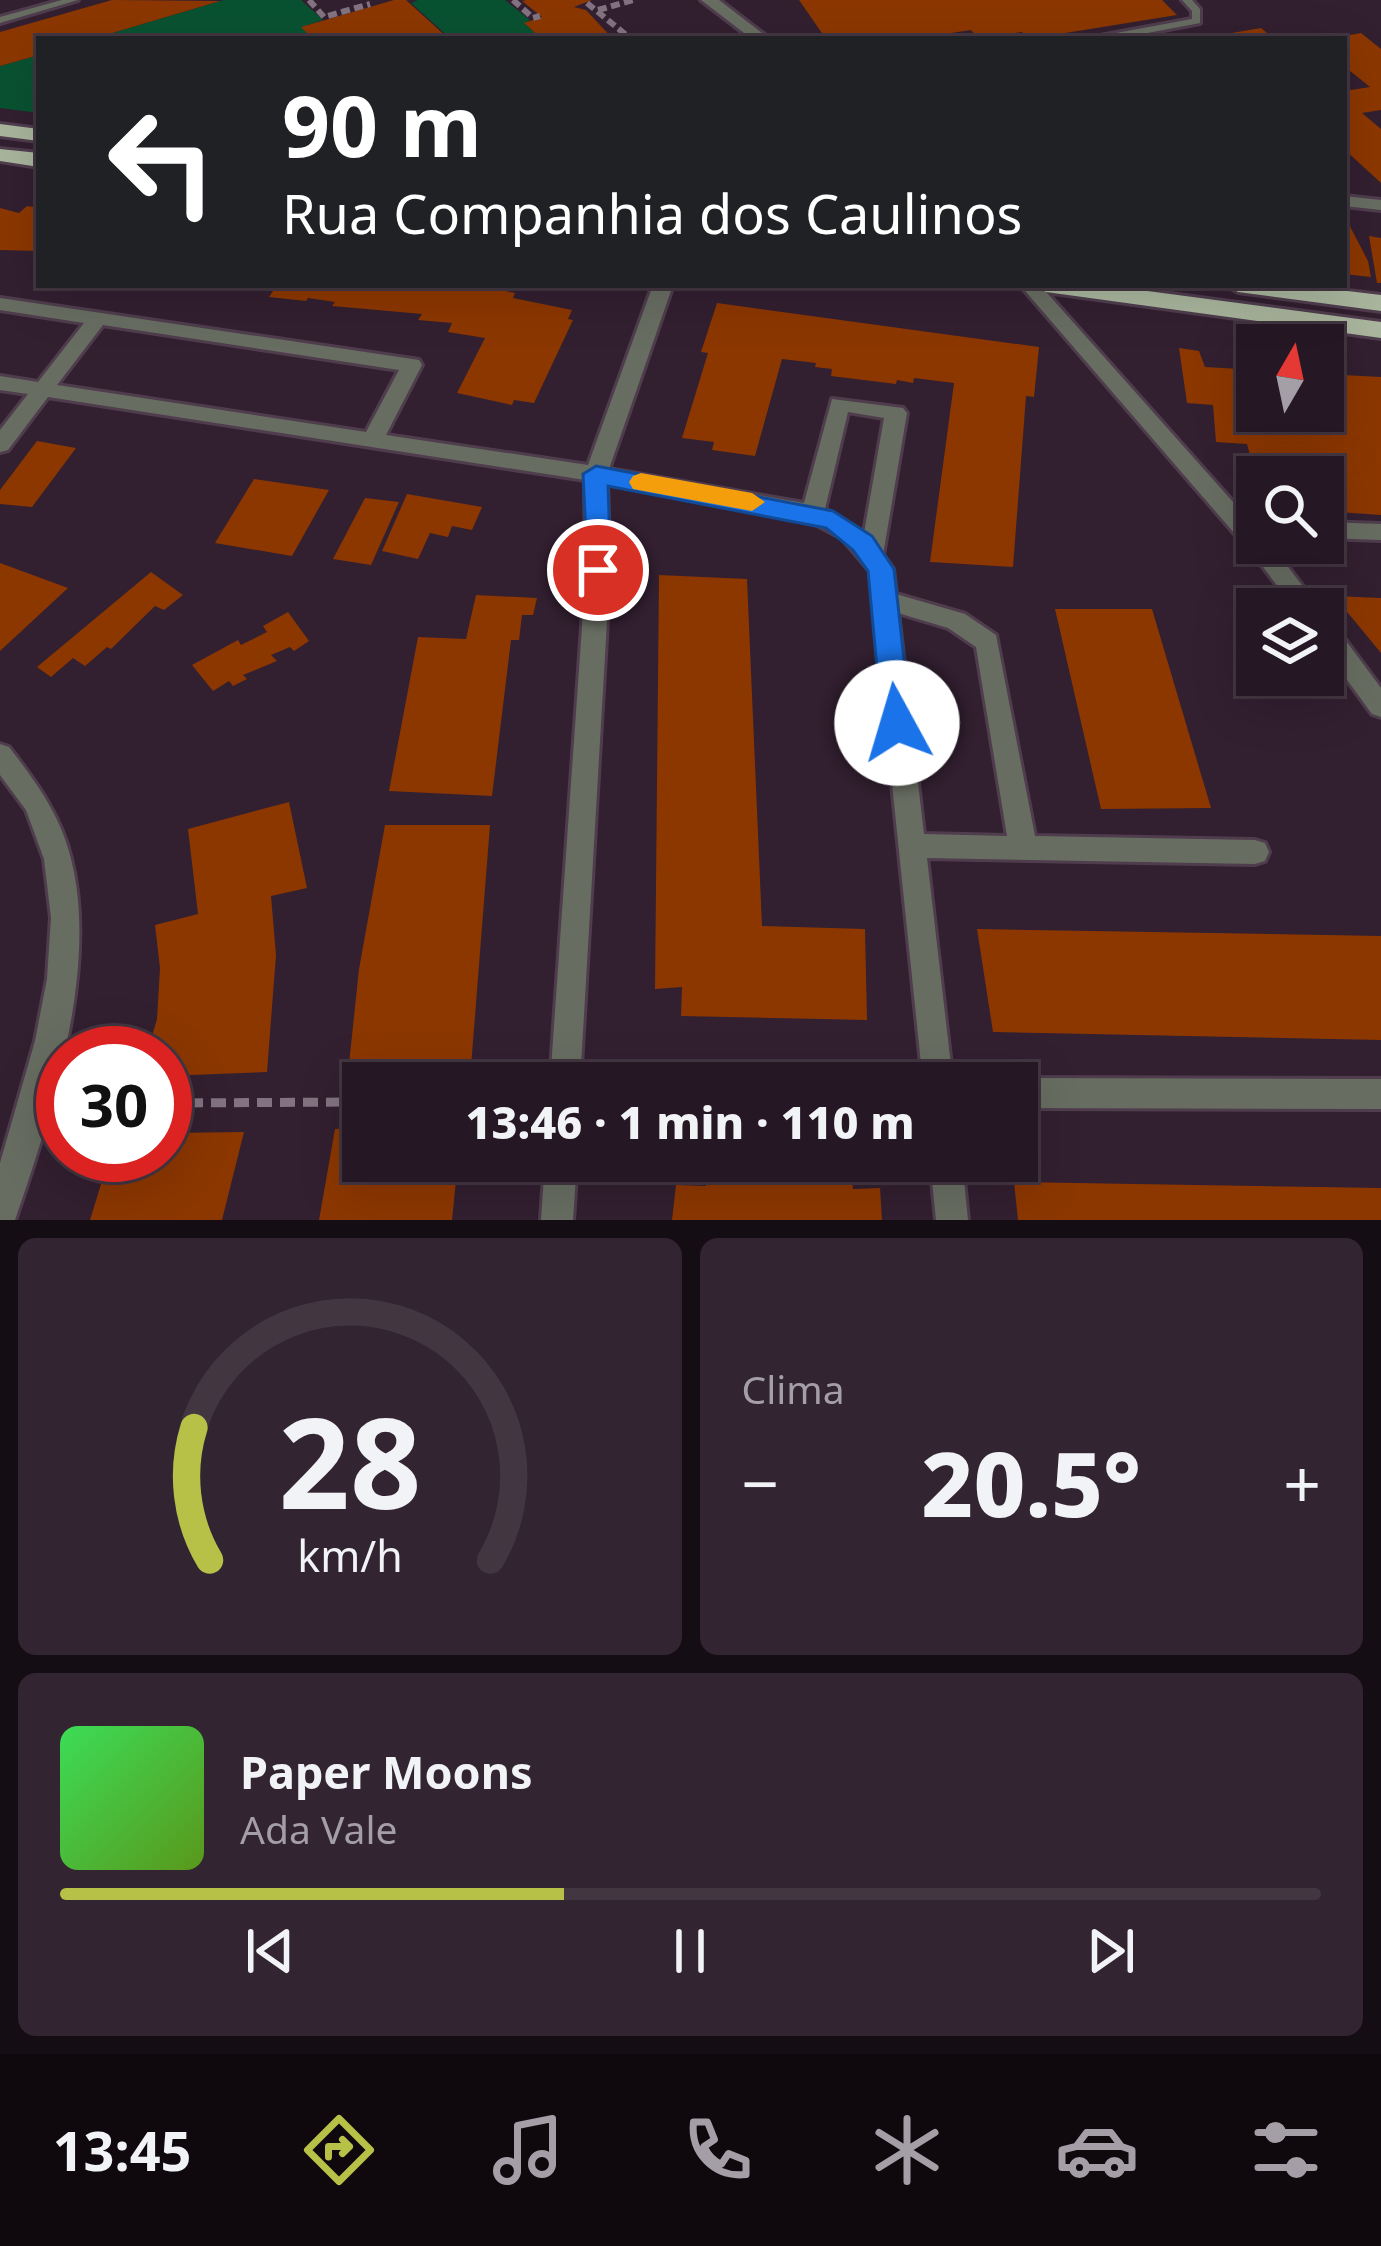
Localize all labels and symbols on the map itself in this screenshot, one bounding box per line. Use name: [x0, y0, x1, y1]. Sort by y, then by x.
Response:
north arrow: [1236, 324, 1344, 432]
pin: [547, 519, 649, 621]
position arrow: [834, 660, 960, 786]
speed limit sign: 30: [36, 1026, 192, 1182]

